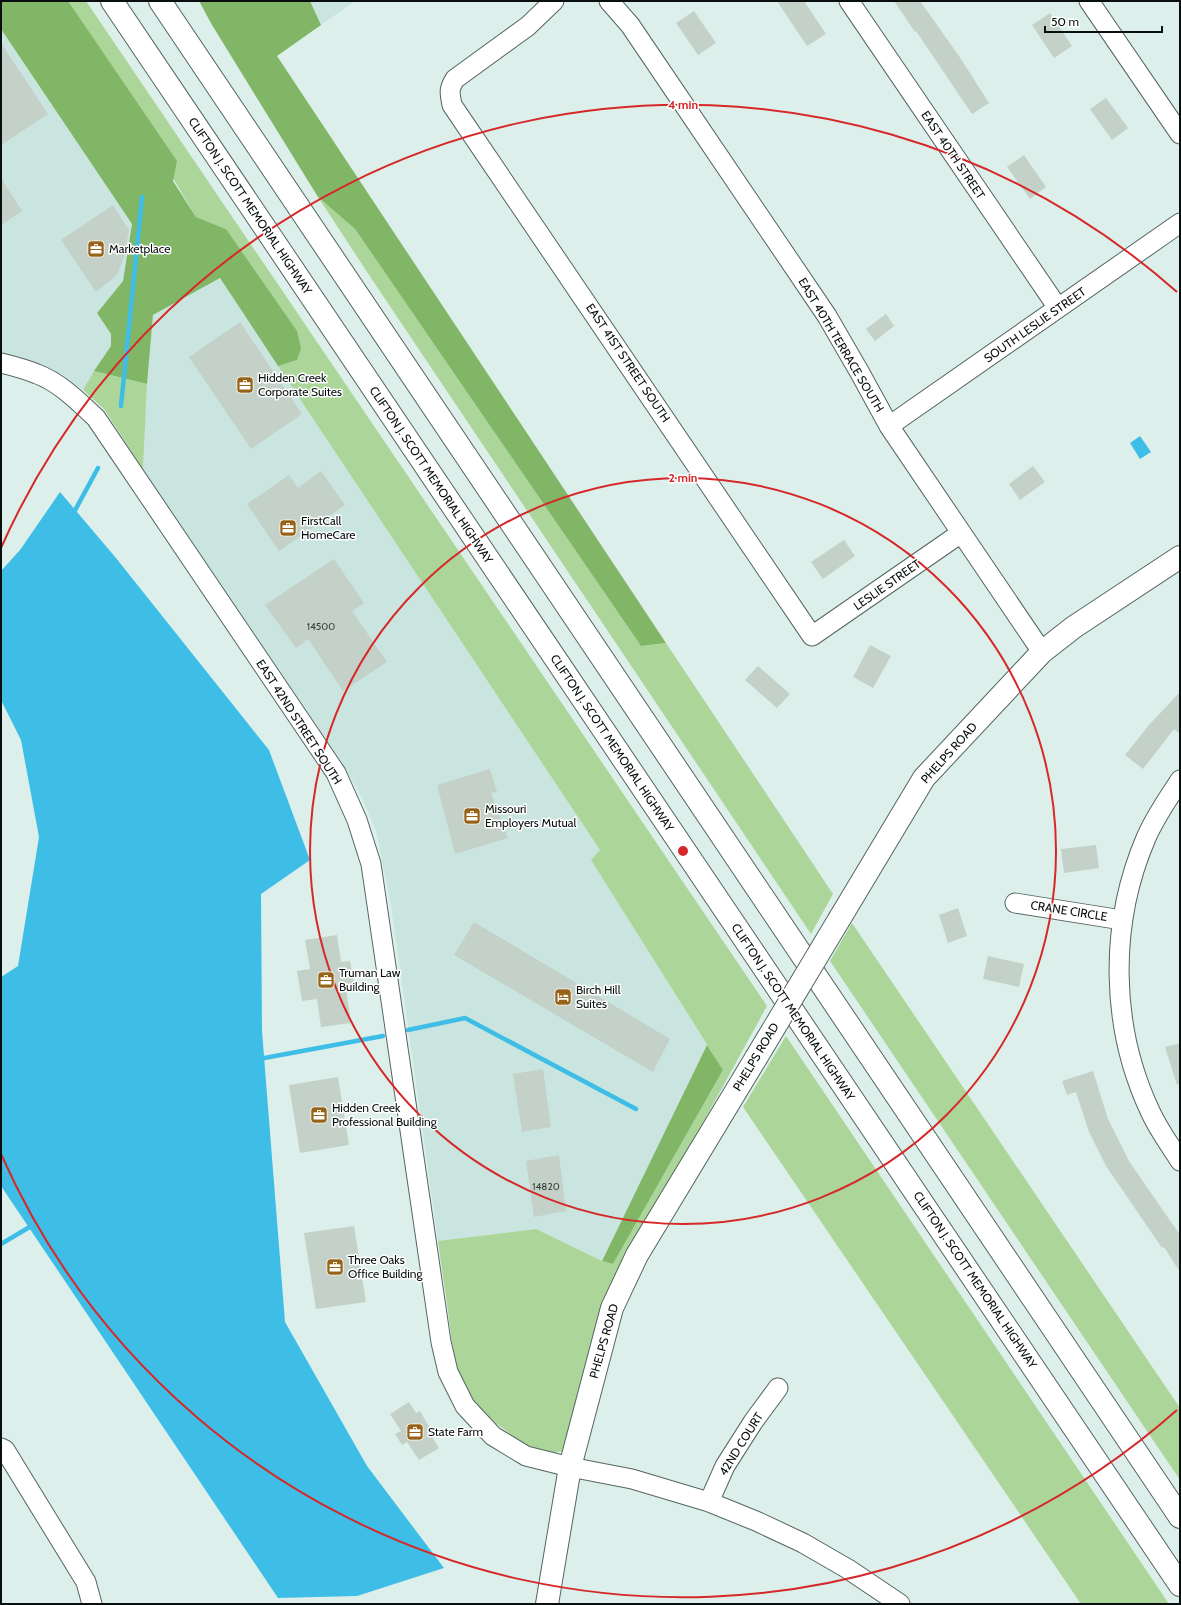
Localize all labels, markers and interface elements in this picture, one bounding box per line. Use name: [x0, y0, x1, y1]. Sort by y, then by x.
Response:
scale bar: [1045, 8, 1162, 34]
text: 50 m: [1051, 14, 1079, 29]
text: 4 min: [668, 97, 698, 112]
street label: EAST 40TH STREET: [918, 108, 989, 202]
street label: CLIFTON J. SCOTT MEMORIAL HIGHWAY: [185, 114, 316, 297]
office icon: Marketplace: [86, 239, 106, 259]
place label: Marketplace: [109, 241, 170, 256]
street label: EAST 40TH TERRACE SOUTH: [795, 275, 888, 415]
street label: SOUTH LESLIE STREET: [981, 283, 1089, 365]
street label: EAST 41ST STREET SOUTH: [583, 301, 674, 425]
place label: Hidden Creek Corporate Suites: [258, 370, 342, 399]
office icon: Hidden Creek Corporate Suites: [235, 375, 255, 395]
street label: CLIFTON J. SCOTT MEMORIAL HIGHWAY: [366, 383, 497, 566]
text: 2 min: [669, 470, 697, 485]
place label: FirstCall HomeCare: [301, 513, 355, 542]
office icon: FirstCall HomeCare: [278, 518, 298, 538]
street label: LESLIE STREET: [850, 556, 924, 613]
house number: 14500: [307, 620, 335, 633]
street label: CLIFTON J. SCOTT MEMORIAL HIGHWAY: [547, 651, 678, 834]
street label: EAST 42ND STREET SOUTH: [253, 656, 345, 787]
street label: PHELPS ROAD: [917, 719, 980, 786]
place label: Missouri Employers Mutual: [485, 801, 577, 830]
office icon: Missouri Employers Mutual: [462, 806, 482, 826]
centre of rings: [676, 844, 690, 858]
street label: CRANE CIRCLE: [1030, 897, 1109, 924]
street label: CLIFTON J. SCOTT MEMORIAL HIGHWAY: [728, 920, 859, 1103]
place label: Truman Law Building: [339, 965, 401, 994]
office icon: Truman Law Building: [316, 970, 336, 990]
place label: Birch Hill Suites: [576, 982, 621, 1011]
hotel icon: Birch Hill Suites: [553, 987, 573, 1007]
street label: PHELPS ROAD: [729, 1020, 782, 1094]
place label: Hidden Creek Professional Building: [332, 1100, 438, 1129]
office icon: Hidden Creek Professional Building: [309, 1105, 329, 1125]
house number: 14820: [532, 1180, 560, 1193]
street label: CLIFTON J. SCOTT MEMORIAL HIGHWAY: [910, 1188, 1041, 1371]
place label: Three Oaks Office Building: [348, 1252, 423, 1281]
office icon: Three Oaks Office Building: [325, 1257, 345, 1277]
street label: PHELPS ROAD: [586, 1302, 621, 1380]
street label: 42ND COURT: [715, 1409, 766, 1478]
office icon: State Farm: [405, 1422, 425, 1442]
place label: State Farm: [428, 1424, 483, 1439]

